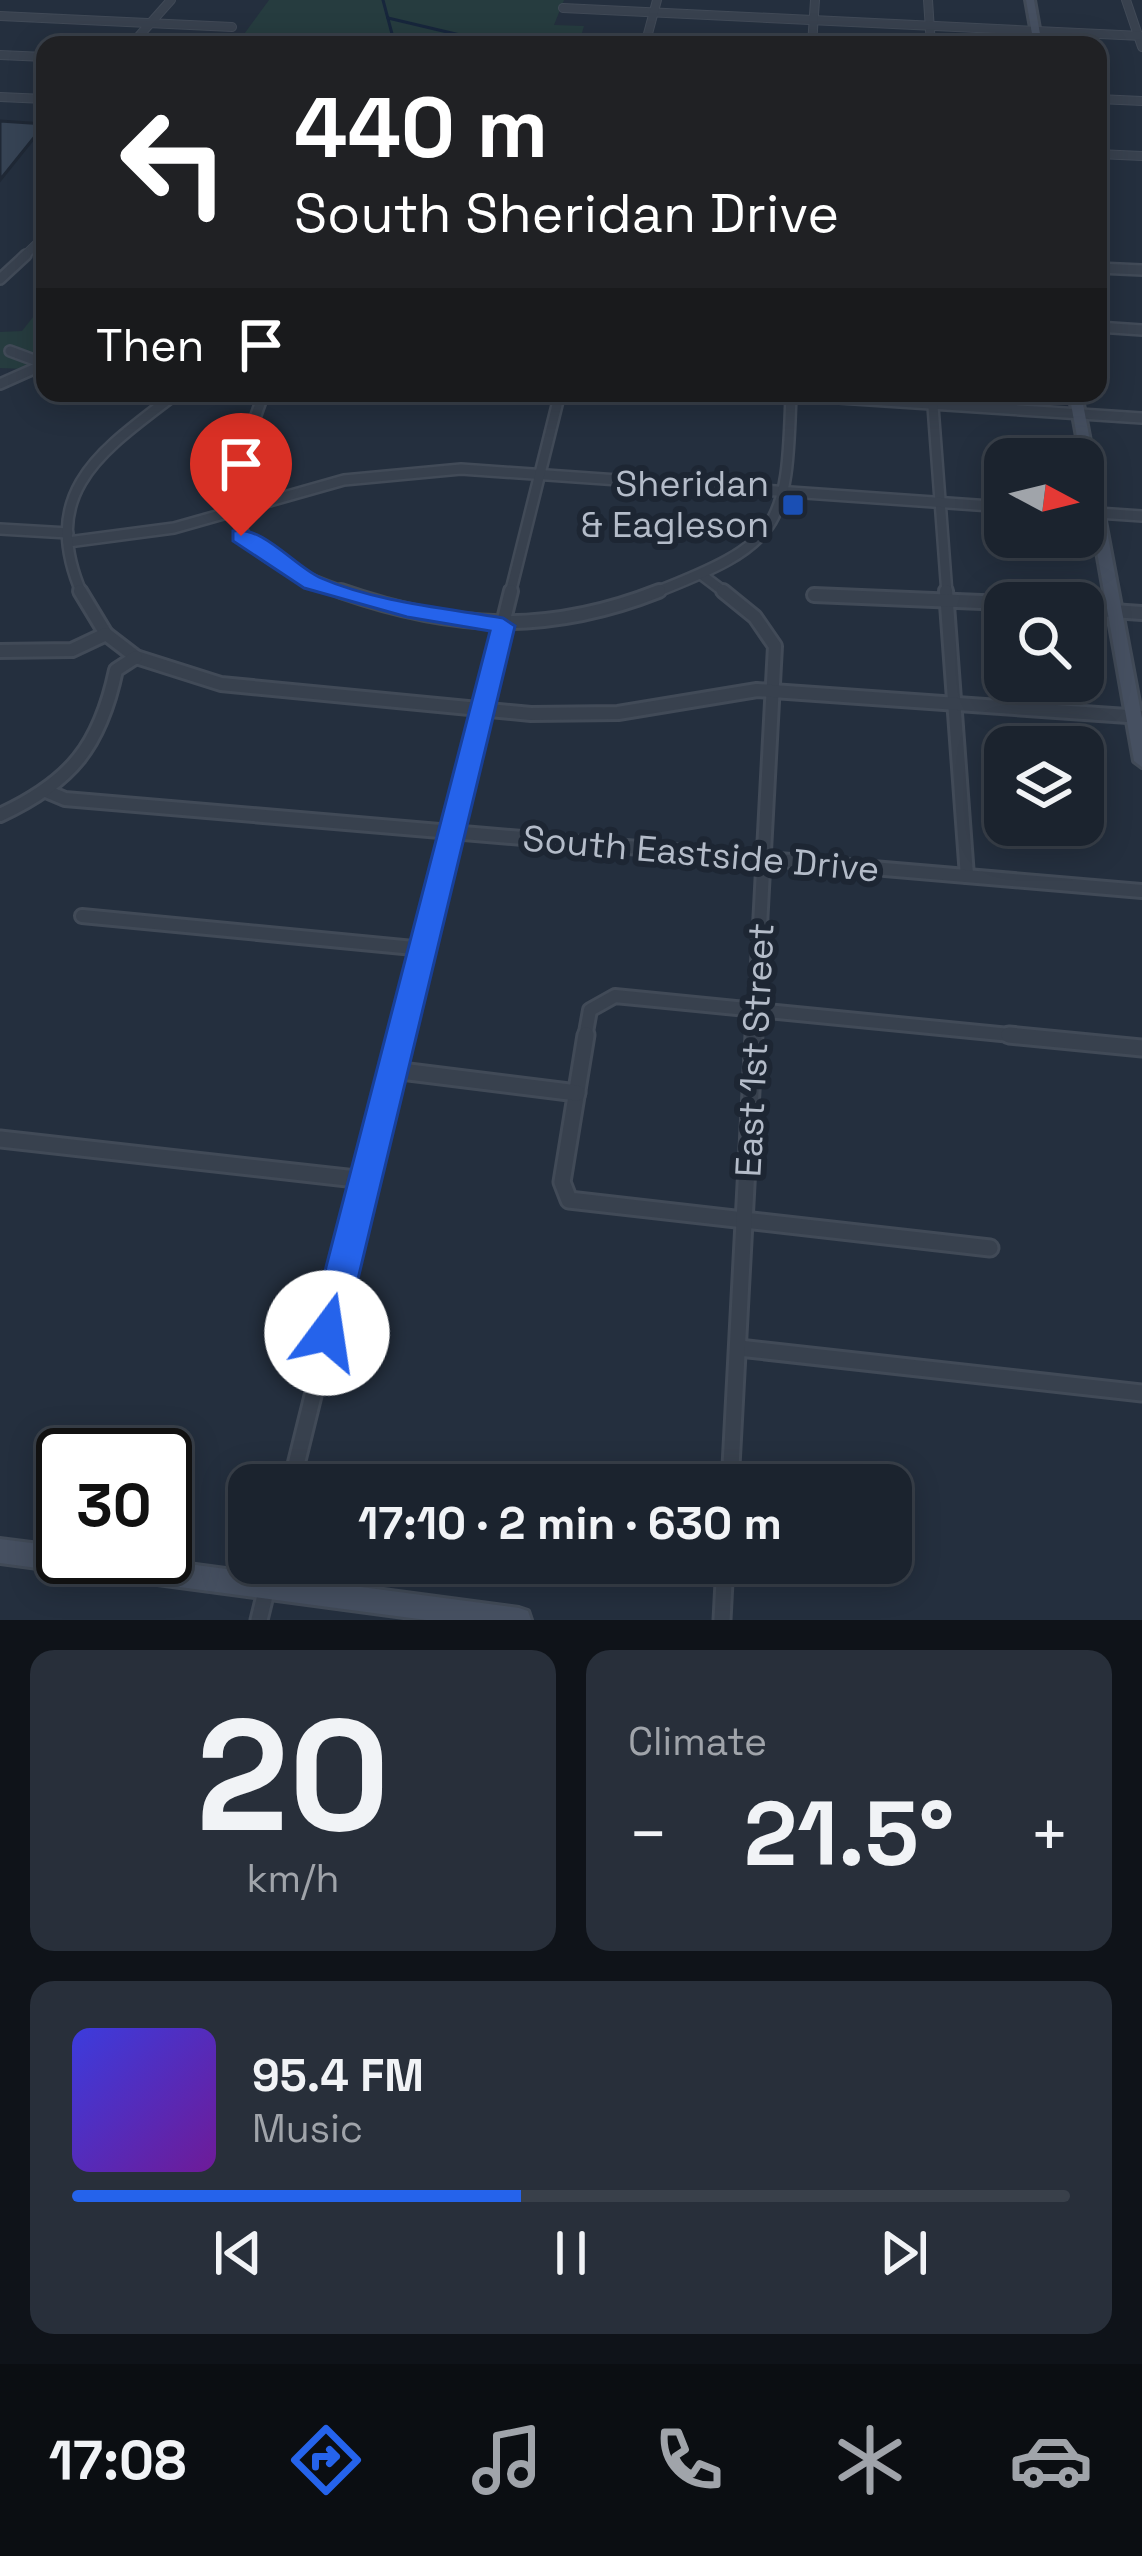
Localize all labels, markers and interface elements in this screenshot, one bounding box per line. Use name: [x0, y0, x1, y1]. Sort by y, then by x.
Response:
text: 440 m: [294, 74, 548, 182]
icon: left: [96, 84, 252, 240]
text: South Sheridan Drive: [294, 179, 839, 248]
icon: arrive: [228, 312, 294, 378]
text: Then: [96, 317, 204, 374]
pin: [190, 413, 292, 536]
icon: arrive: [208, 431, 274, 497]
north arrow: [984, 438, 1104, 558]
map controls: [984, 438, 1104, 846]
place label: Sheridan & Eagleson: [581, 461, 769, 548]
marker: Sheridan & Eagleson: [780, 492, 806, 518]
button: search: [984, 582, 1104, 702]
button: layers: [984, 726, 1104, 846]
street label: South Eastside Drive: [521, 815, 881, 893]
street label: East 1st Street: [725, 922, 785, 1178]
position arrow: [264, 1270, 390, 1396]
speed limit sign: 30: [36, 1428, 192, 1584]
text: 17:10 · 2 min · 630 m: [358, 1495, 782, 1552]
text: 20: [196, 1676, 390, 1876]
text: Climate: [628, 1717, 767, 1766]
text: 21.5°: [744, 1776, 954, 1891]
text: −: [628, 1792, 669, 1876]
text: +: [1029, 1792, 1070, 1876]
text: km/h: [247, 1854, 339, 1903]
text: 95.4 FM: [252, 2047, 424, 2104]
text: Music: [252, 2104, 363, 2153]
icon: previous: [205, 2220, 271, 2286]
icon: pause: [538, 2220, 604, 2286]
icon: next: [871, 2220, 937, 2286]
icon: directions: [284, 2418, 368, 2502]
icon: music: [465, 2418, 549, 2502]
icon: phone: [647, 2418, 731, 2502]
icon: climate: [828, 2418, 912, 2502]
icon: car: [1009, 2418, 1093, 2502]
text: 17:08: [49, 2426, 186, 2495]

